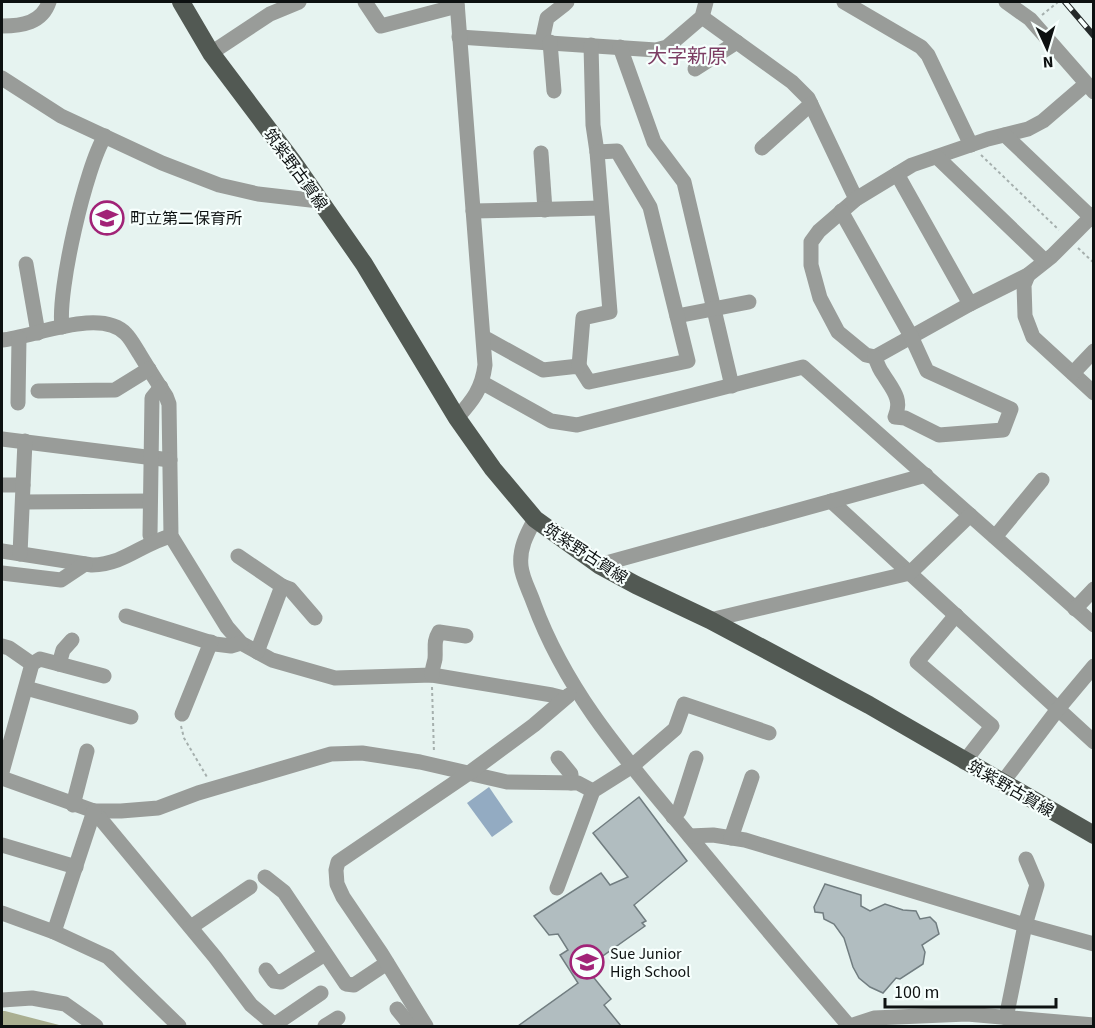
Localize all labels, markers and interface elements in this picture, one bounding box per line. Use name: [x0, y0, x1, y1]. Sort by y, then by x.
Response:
north arrow: [1017, 18, 1077, 78]
district label: 大字新原: [647, 43, 727, 71]
text: N: [1042, 51, 1054, 73]
street label: 筑紫野古賀線: [258, 124, 332, 215]
school or university icon: 町立第二保育所: [89, 200, 125, 236]
place label: 町立第二保育所: [130, 208, 242, 230]
street label: 筑紫野古賀線: [539, 518, 632, 589]
street label: 筑紫野古賀線: [963, 755, 1058, 822]
place label: Sue Junior High School: [610, 943, 690, 983]
school or university icon: Sue Junior High School: [569, 944, 605, 980]
scale bar: [885, 971, 1056, 1009]
text: 100 m: [894, 980, 939, 1005]

